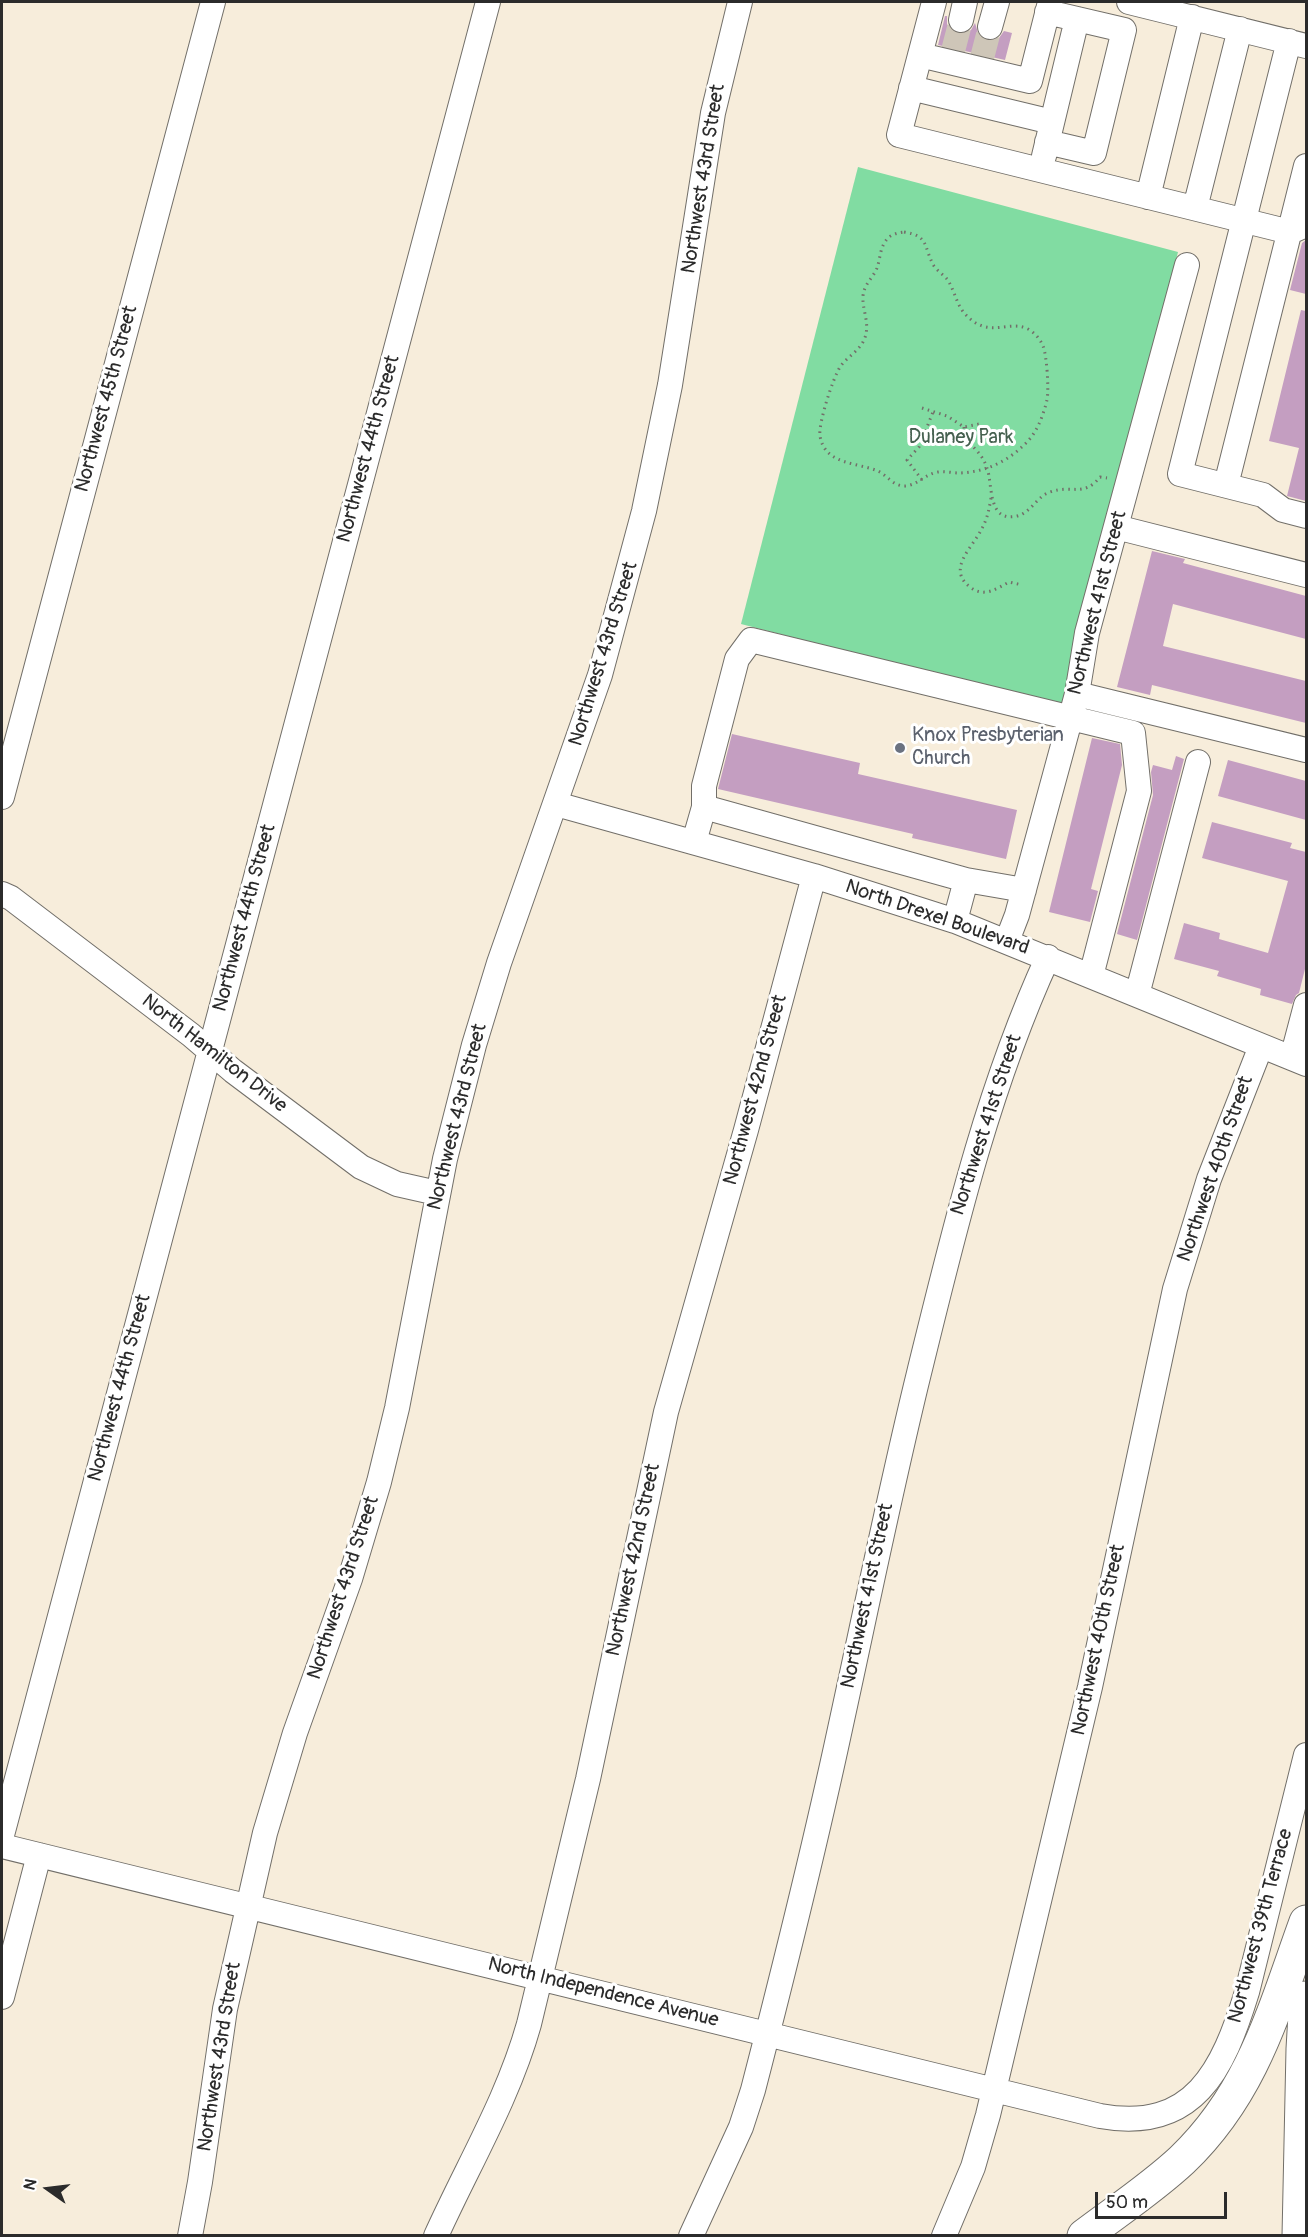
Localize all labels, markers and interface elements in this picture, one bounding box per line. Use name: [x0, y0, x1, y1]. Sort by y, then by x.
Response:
street label: Northwest 43rd Street: [677, 83, 731, 275]
street label: Northwest 45th Street: [71, 303, 143, 495]
street label: Northwest 44th Street: [332, 353, 406, 545]
park label: Dulaney Park: [909, 426, 1013, 450]
street label: Northwest 41st Street: [1064, 509, 1132, 697]
street label: Northwest 43rd Street: [565, 559, 643, 749]
place label: Knox Presbyterian Church: [912, 724, 1064, 771]
marker: Knox Presbyterian Church: [893, 741, 907, 755]
street label: Northwest 44th Street: [208, 822, 282, 1014]
street label: North Drexel Boulevard: [842, 875, 1032, 961]
street label: North Hamilton Drive: [136, 990, 292, 1118]
street label: Northwest 42nd Street: [719, 992, 793, 1188]
street label: Northwest 43rd Street: [423, 1021, 493, 1213]
street label: Northwest 41st Street: [946, 1032, 1028, 1218]
street label: Northwest 40th Street: [1173, 1073, 1259, 1265]
street label: Northwest 44th Street: [83, 1292, 157, 1484]
street label: Northwest 42nd Street: [602, 1462, 666, 1658]
street label: Northwest 43rd Street: [303, 1493, 385, 1683]
street label: Northwest 41st Street: [837, 1501, 899, 1691]
street label: Northwest 40th Street: [1067, 1542, 1131, 1738]
street label: Northwest 39th Terrace: [1224, 1826, 1298, 2026]
street label: North Independence Avenue: [485, 1953, 721, 2033]
street label: Northwest 43rd Street: [193, 1961, 247, 2153]
north arrow: [18, 2159, 78, 2219]
text: N: [20, 2177, 42, 2192]
scale bar: [1098, 2180, 1230, 2218]
text: 50 m: [1106, 2191, 1148, 2214]

